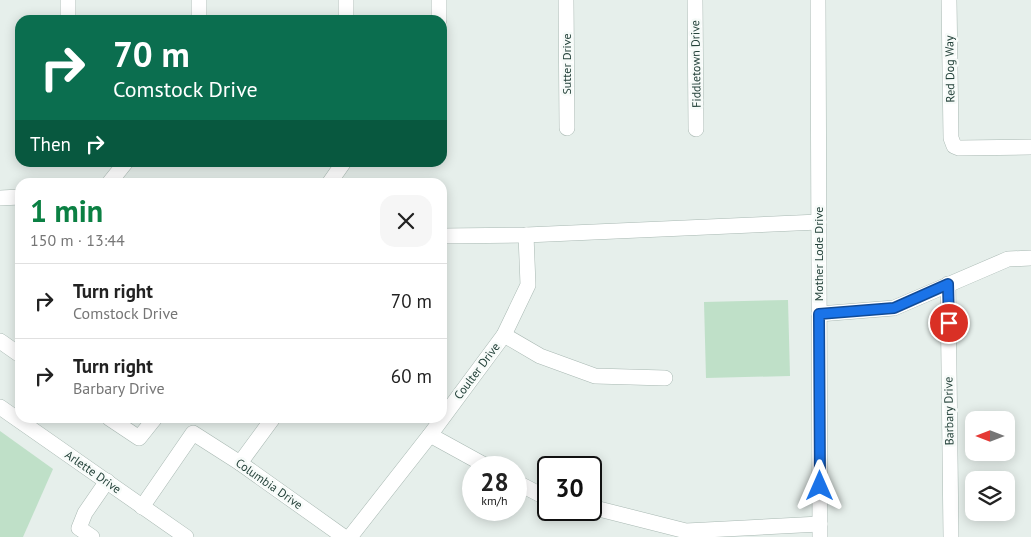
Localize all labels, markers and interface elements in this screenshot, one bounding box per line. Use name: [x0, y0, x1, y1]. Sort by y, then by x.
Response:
street label: Fiddletown Drive: [687, 20, 704, 108]
text: 70 m: [113, 31, 190, 77]
street label: Sutter Drive: [559, 33, 574, 95]
icon: right: [30, 35, 95, 100]
street label: Red Dog Way: [941, 35, 958, 103]
text: Comstock Drive: [113, 75, 258, 103]
icon: right: [81, 130, 109, 158]
text: Then: [30, 132, 71, 156]
text: 1 min: [30, 191, 103, 230]
button: close: [380, 195, 432, 247]
street label: Mother Lode Drive: [811, 207, 826, 301]
text: 150 m · 13:44: [30, 230, 125, 250]
text: Turn right: [73, 279, 153, 303]
icon: right: [30, 287, 58, 315]
text: 70 m: [391, 289, 432, 313]
pin: [928, 302, 970, 344]
text: Comstock Drive: [73, 303, 178, 323]
icon: arrive: [935, 309, 963, 337]
street label: Coulter Drive: [450, 339, 503, 402]
text: Turn right: [73, 354, 153, 378]
icon: right: [30, 362, 58, 390]
text: 60 m: [391, 364, 432, 388]
street label: Barbary Drive: [940, 376, 957, 446]
text: Barbary Drive: [73, 378, 165, 398]
north arrow: [965, 411, 1015, 461]
map controls: [965, 411, 1015, 521]
street label: Arlette Drive: [62, 447, 124, 496]
street label: Columbia Drive: [233, 455, 306, 512]
speed limit sign: 30: [537, 456, 602, 521]
position arrow: [793, 459, 845, 511]
text: 28: [480, 466, 509, 498]
button: layers: [965, 471, 1015, 521]
text: km/h: [481, 493, 508, 508]

